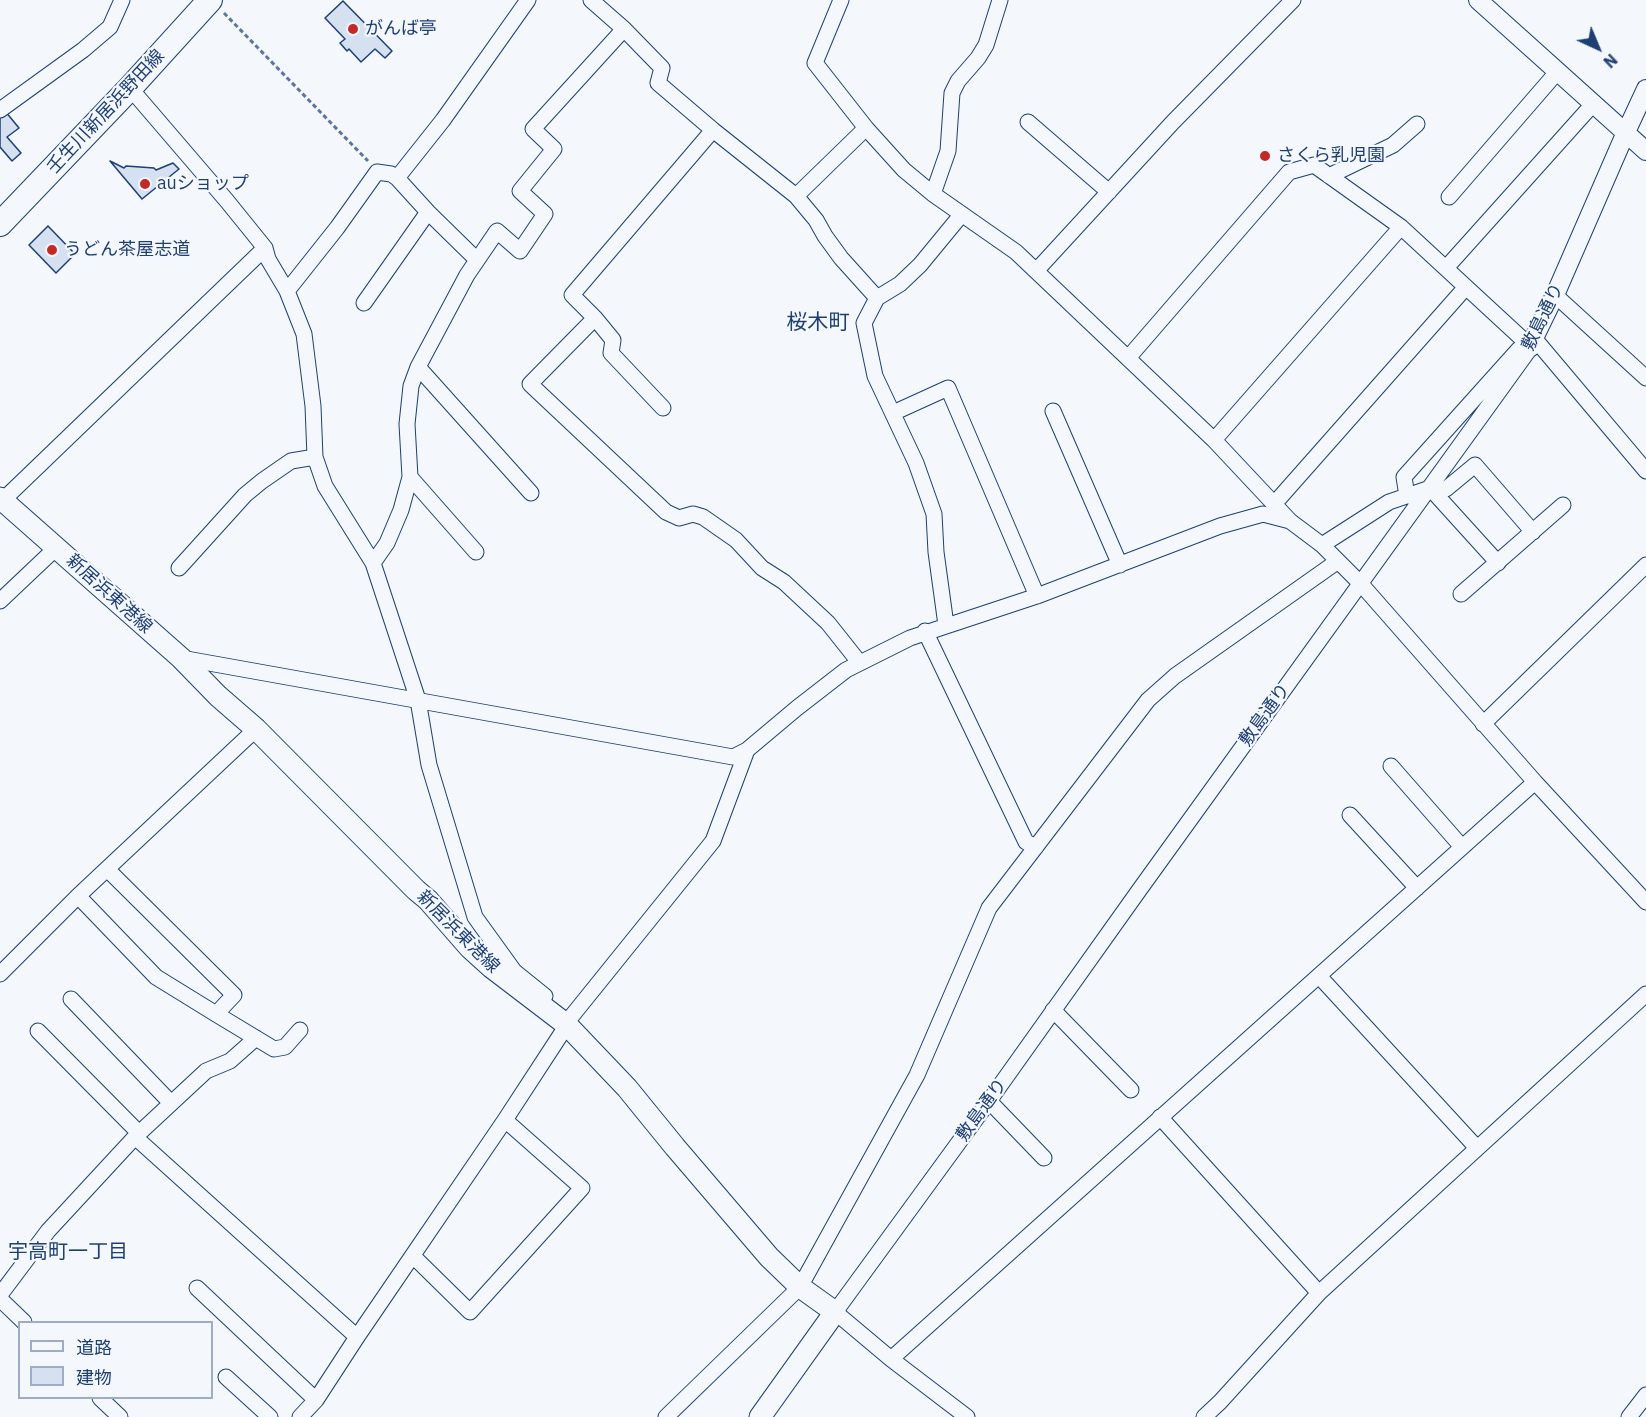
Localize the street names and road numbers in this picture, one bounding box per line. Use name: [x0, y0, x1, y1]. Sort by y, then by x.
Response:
street label: 壬生川新居浜野田線: [43, 45, 169, 179]
street label: 敷島通り: [1518, 280, 1568, 354]
street label: 新居浜東港線: [62, 550, 156, 638]
street label: 敷島通り: [1235, 680, 1295, 750]
street label: 新居浜東港線: [412, 886, 504, 978]
street label: 敷島通り: [952, 1075, 1012, 1145]

